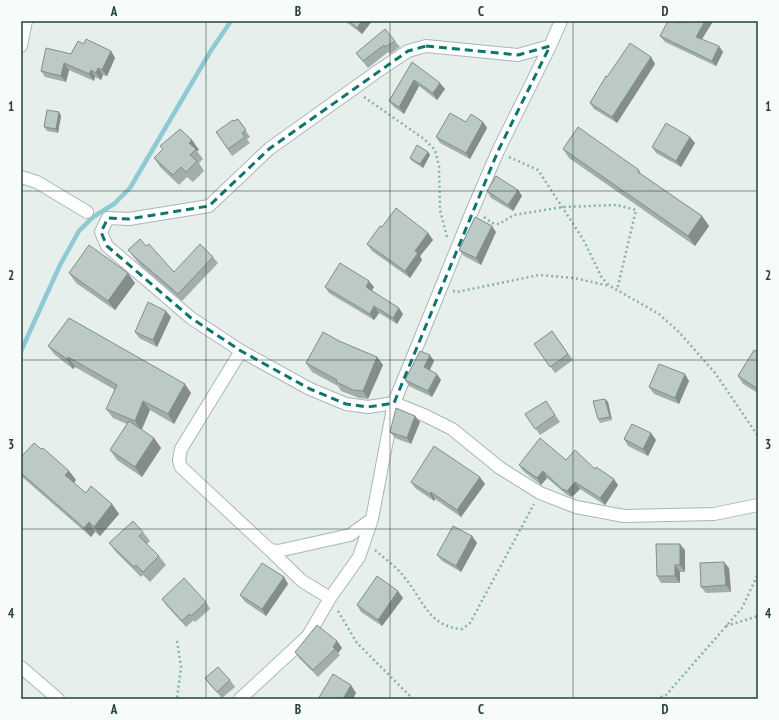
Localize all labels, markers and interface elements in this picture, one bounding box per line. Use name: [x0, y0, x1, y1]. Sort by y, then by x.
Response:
text: A: [110, 3, 118, 20]
text: B: [295, 3, 301, 20]
text: C: [478, 3, 484, 20]
text: D: [662, 3, 669, 20]
text: 1: [8, 98, 14, 115]
text: 1: [765, 98, 771, 115]
text: 2: [8, 267, 14, 284]
text: 2: [765, 267, 771, 284]
text: 3: [8, 436, 14, 453]
text: 3: [765, 436, 771, 453]
text: 4: [8, 605, 15, 622]
text: 4: [765, 605, 772, 622]
text: A: [110, 701, 118, 718]
text: B: [295, 701, 301, 718]
text: C: [478, 701, 484, 718]
text: D: [662, 701, 669, 718]

